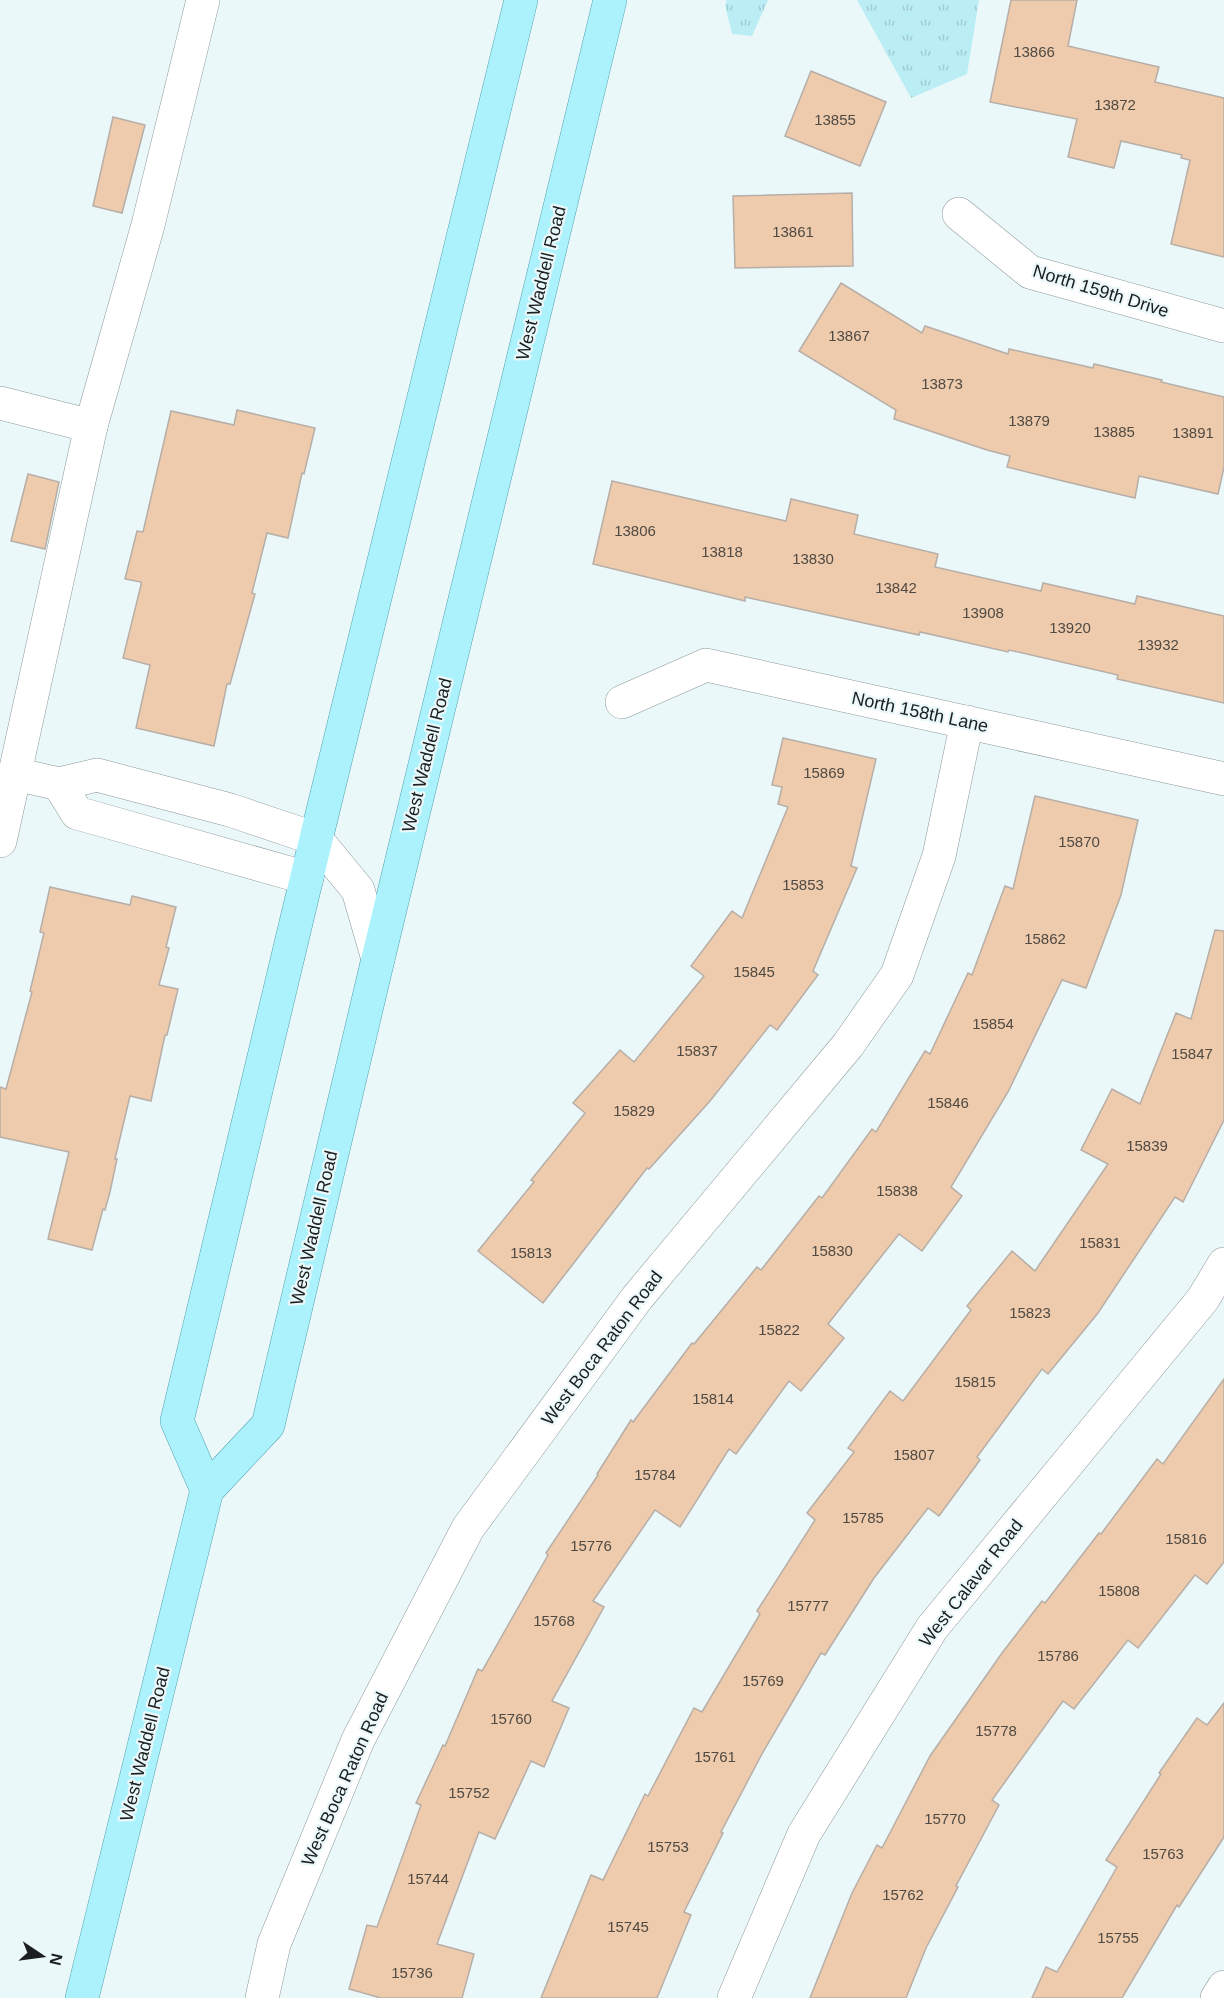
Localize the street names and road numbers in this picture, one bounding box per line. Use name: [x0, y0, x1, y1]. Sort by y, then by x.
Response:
street label: West Waddell Road: [512, 204, 570, 362]
street label: North 159th Drive: [1031, 261, 1171, 321]
street label: West Waddell Road: [398, 676, 456, 834]
street label: North 158th Lane: [850, 688, 990, 736]
street label: West Waddell Road: [286, 1149, 342, 1307]
street label: West Boca Raton Road: [538, 1267, 666, 1429]
street label: West Calavar Road: [915, 1515, 1027, 1651]
street label: West Waddell Road: [116, 1665, 174, 1823]
street label: West Boca Raton Road: [298, 1689, 392, 1869]

